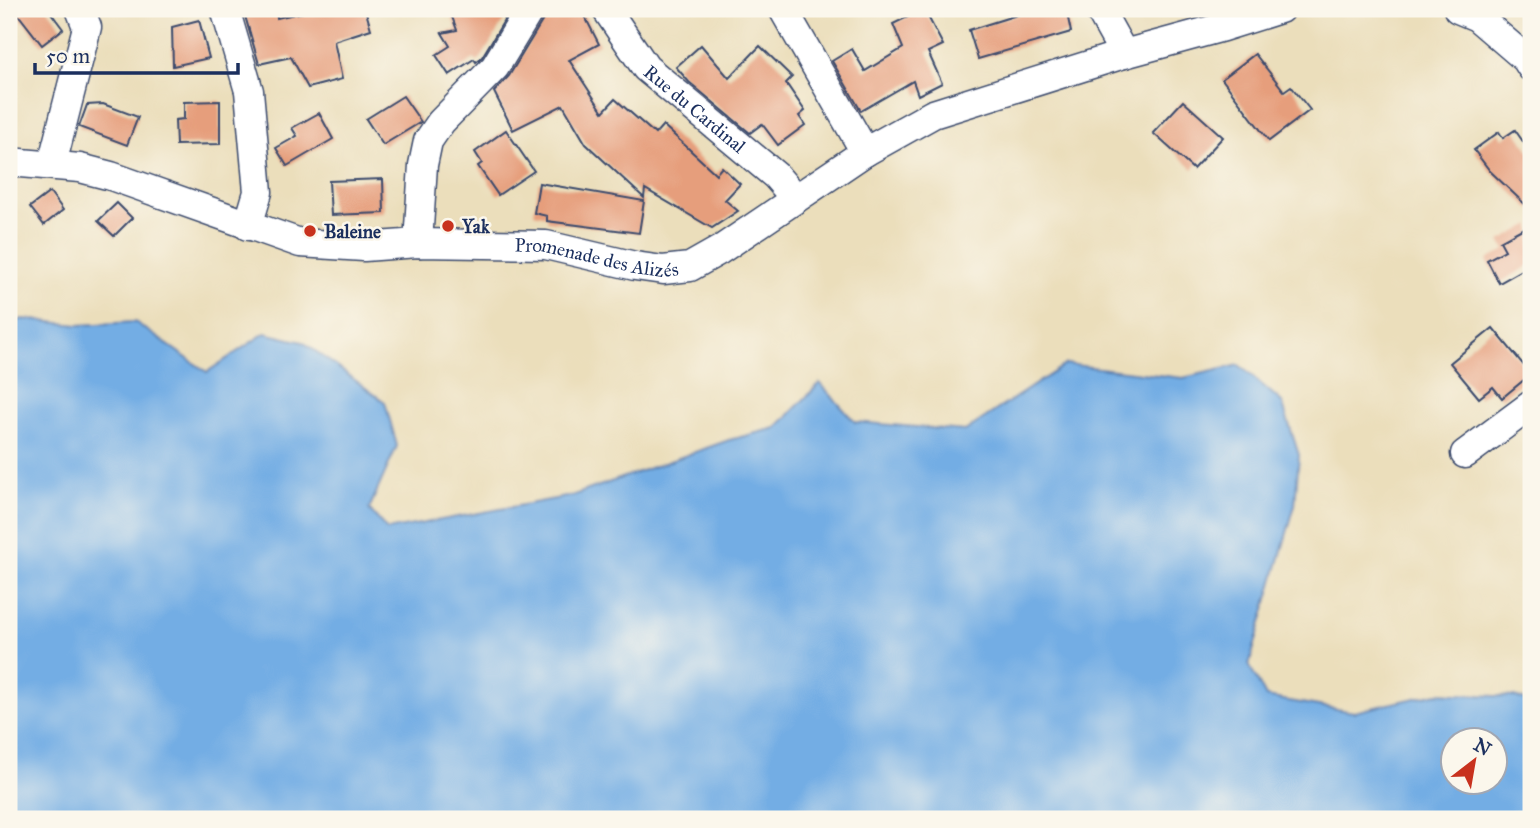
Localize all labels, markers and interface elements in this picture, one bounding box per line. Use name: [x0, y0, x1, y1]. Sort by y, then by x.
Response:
scale bar: [35, 32, 238, 76]
text: 50 m: [46, 43, 91, 69]
street label: Rue du Cardinal: [639, 60, 751, 158]
place label: Yak: [461, 215, 491, 238]
marker: Yak: [440, 218, 456, 234]
place label: Baleine: [324, 220, 381, 243]
marker: Baleine: [302, 223, 318, 239]
street label: Promenade des Alizés: [514, 233, 680, 281]
north arrow: [1438, 726, 1508, 796]
text: N: [1470, 733, 1495, 761]

